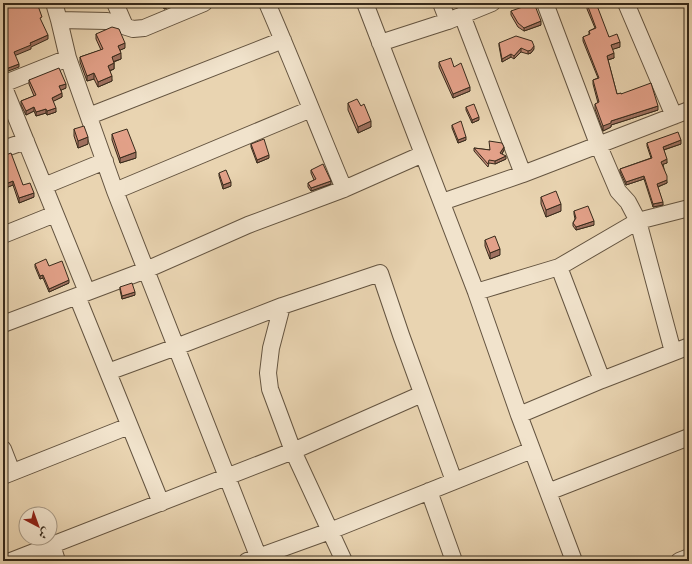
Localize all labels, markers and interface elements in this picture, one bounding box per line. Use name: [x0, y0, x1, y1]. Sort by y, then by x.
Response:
north arrow: [18, 506, 58, 546]
text: ش: [34, 523, 53, 542]

